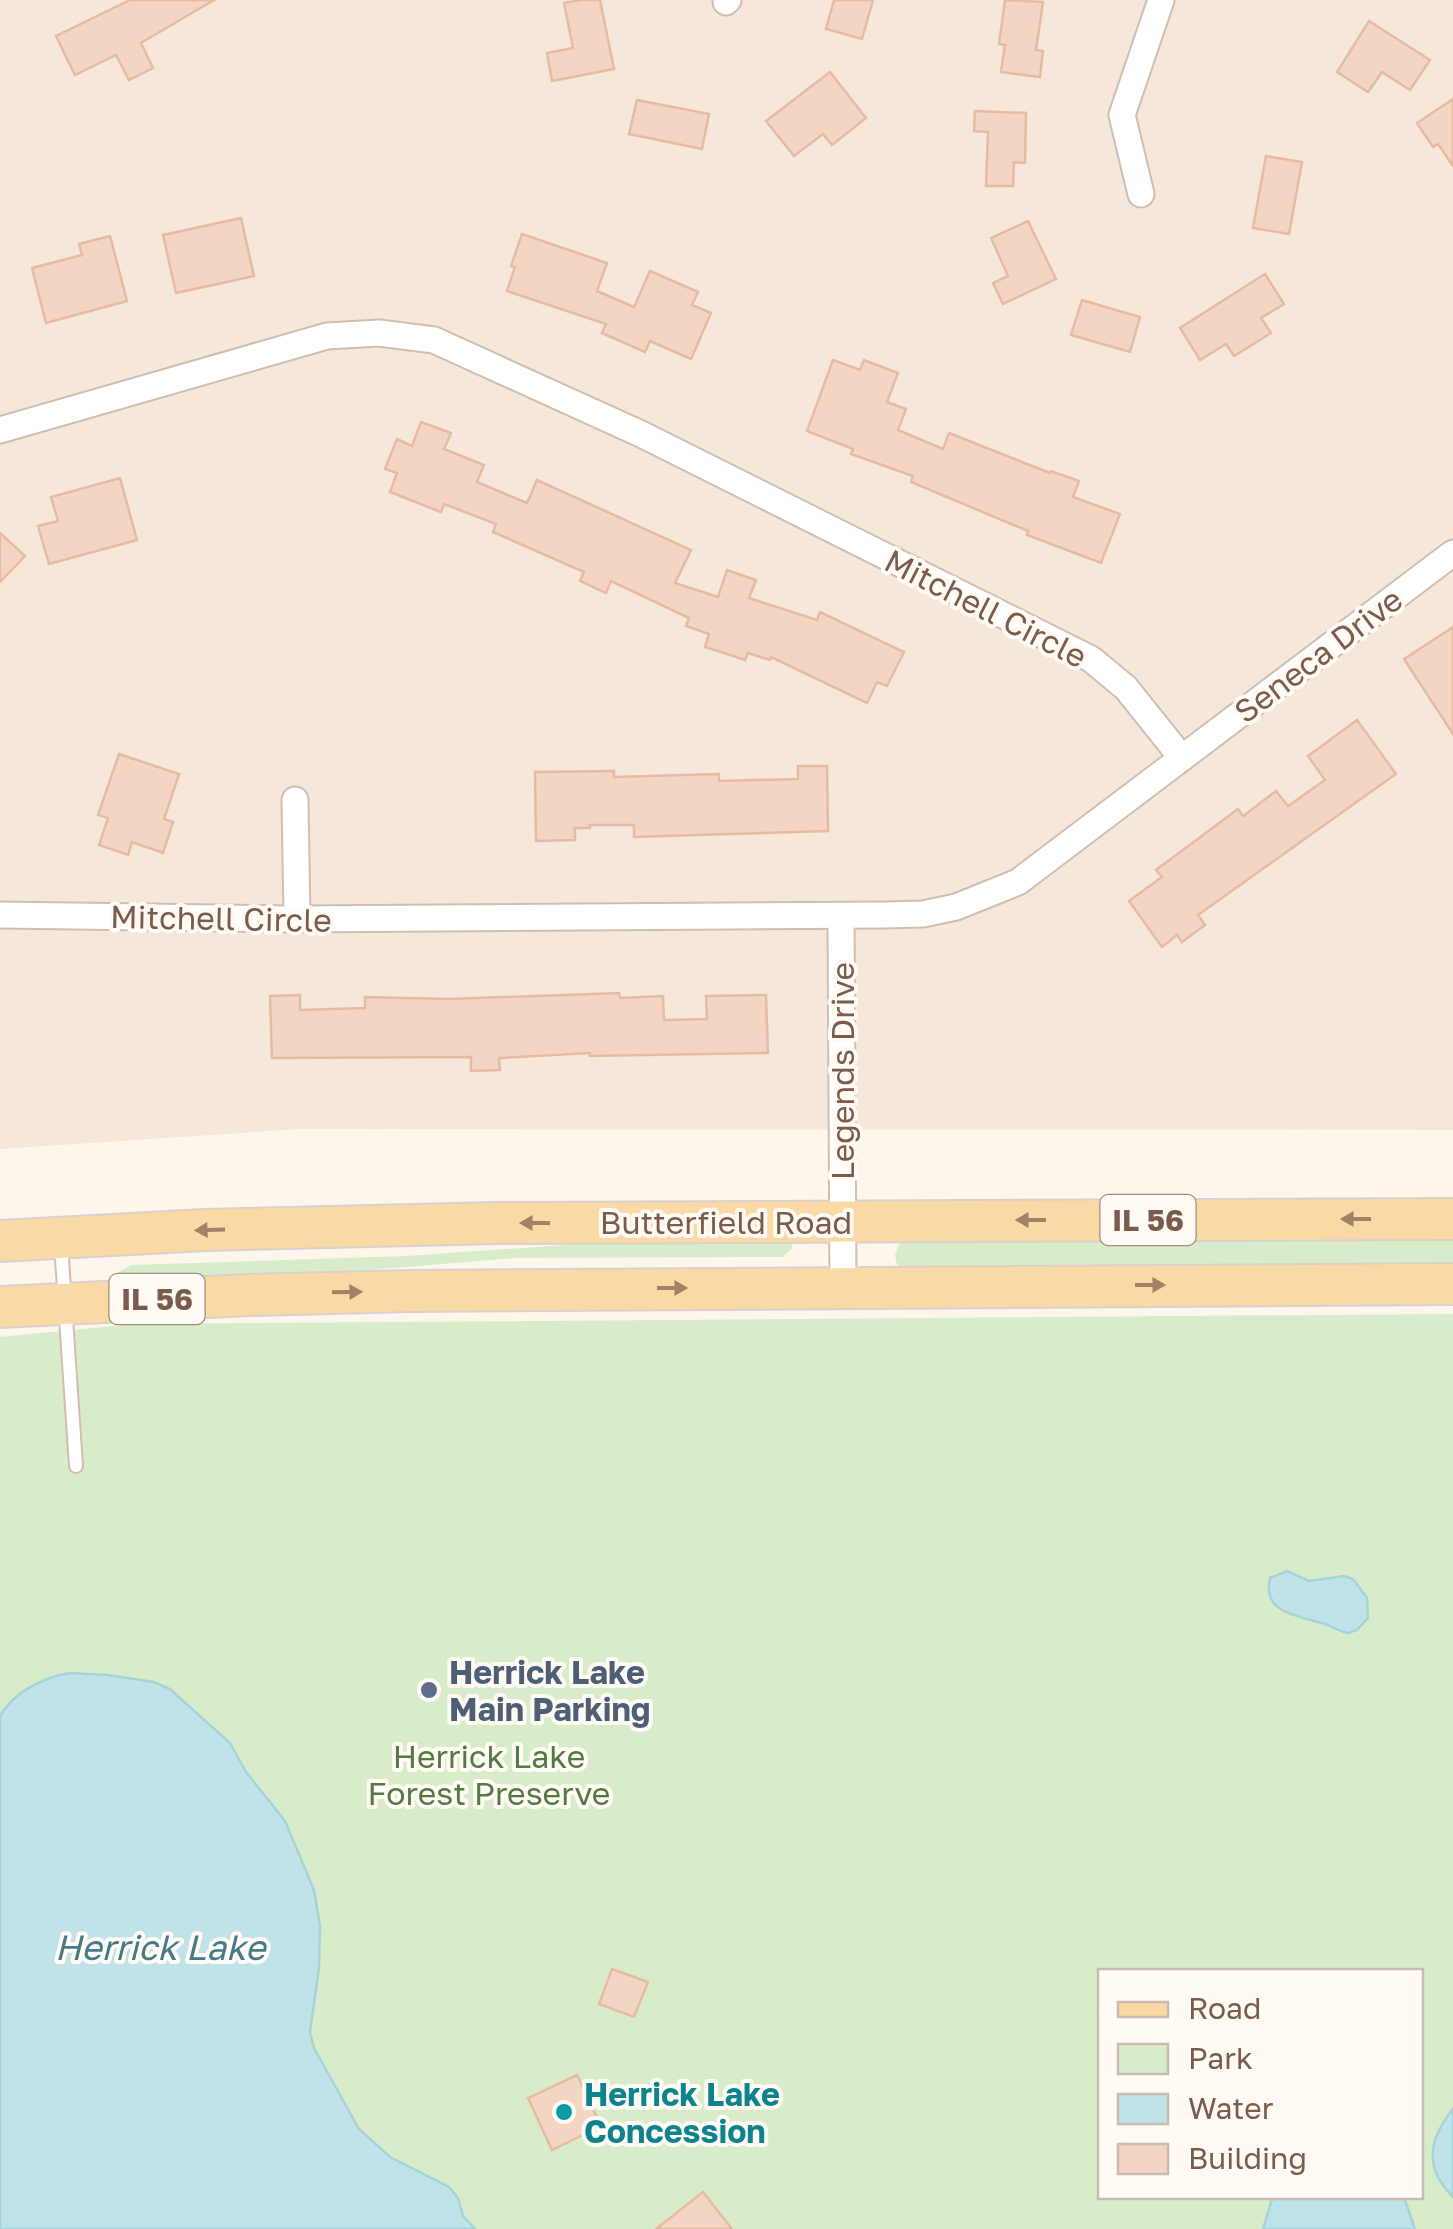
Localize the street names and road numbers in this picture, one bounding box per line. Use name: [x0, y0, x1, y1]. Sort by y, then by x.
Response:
street label: Mitchell Circle: [879, 541, 1093, 675]
street label: Seneca Drive: [1227, 580, 1409, 730]
street label: Mitchell Circle: [110, 897, 332, 939]
street label: Legends Drive: [823, 962, 861, 1180]
road number: IL 56: [1100, 1195, 1196, 1245]
street label: Butterfield Road: [600, 1203, 852, 1241]
road number: IL 56: [110, 1274, 204, 1324]

